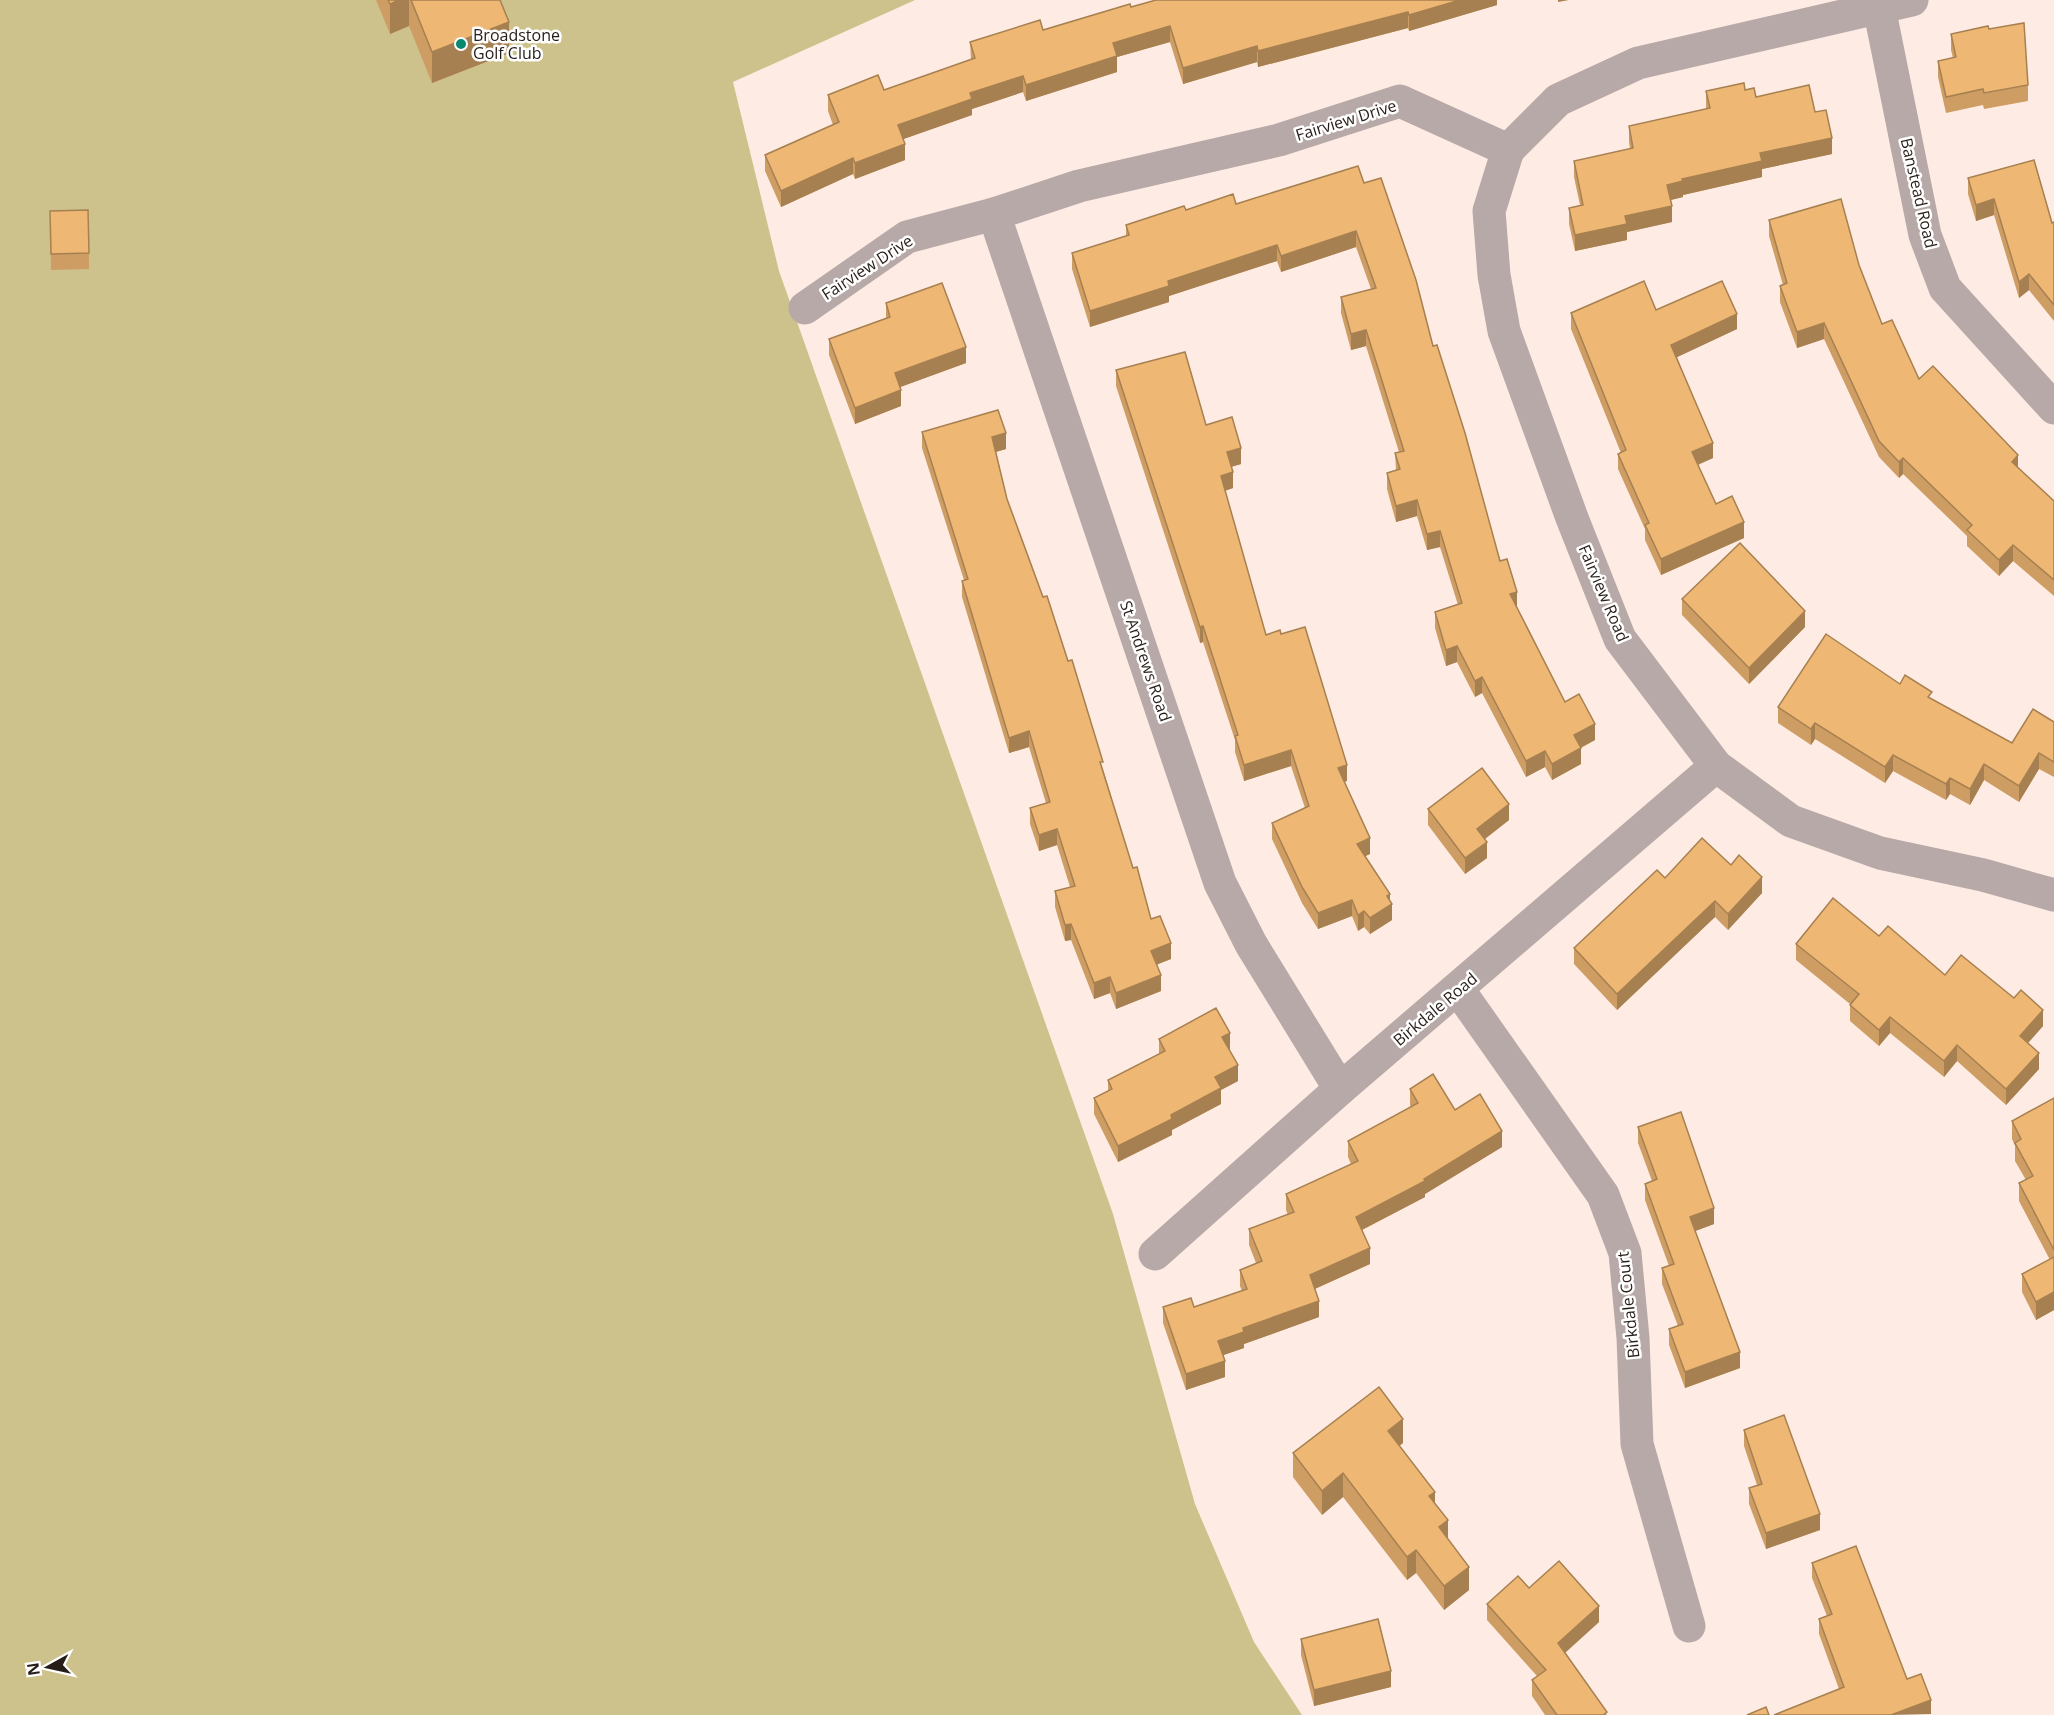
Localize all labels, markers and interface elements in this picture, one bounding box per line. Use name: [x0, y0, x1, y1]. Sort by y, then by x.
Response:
place label: Broadstone Golf Club: [473, 24, 560, 64]
marker: Broadstone Golf Club: [454, 37, 468, 51]
street label: Fairview Drive: [1293, 94, 1399, 146]
street label: Banstead Road: [1896, 136, 1942, 250]
street label: Fairview Drive: [817, 229, 917, 305]
street label: Fairview Road: [1574, 541, 1634, 645]
street label: St Andrews Road: [1115, 598, 1177, 724]
street label: Birkdale Road: [1388, 967, 1482, 1051]
street label: Birkdale Court: [1611, 1250, 1645, 1359]
north arrow: [18, 1637, 78, 1697]
text: N: [21, 1661, 45, 1677]

